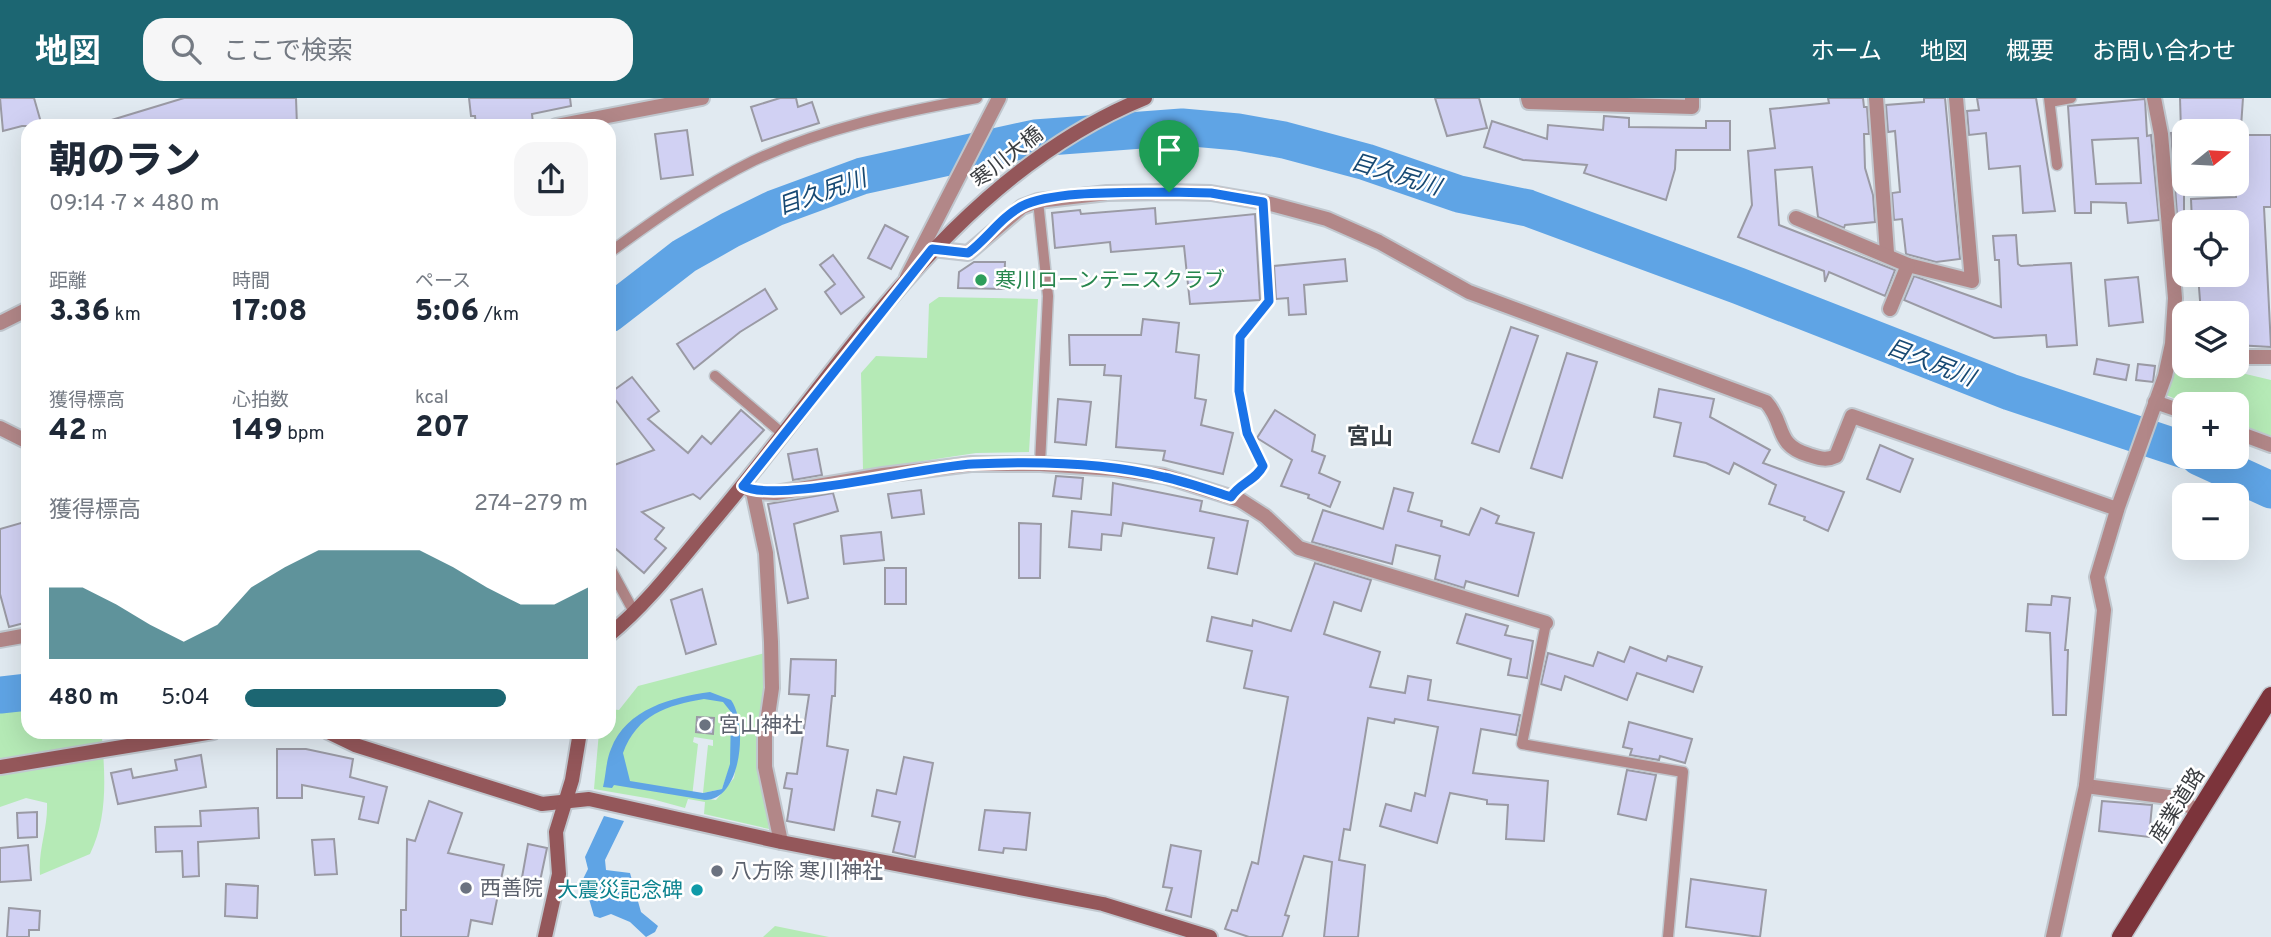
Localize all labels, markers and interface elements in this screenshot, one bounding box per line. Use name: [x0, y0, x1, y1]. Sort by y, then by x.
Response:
search box: [143, 18, 633, 81]
icon: search: [167, 30, 205, 68]
text: 地図: [35, 33, 101, 75]
text: ここで検索: [223, 36, 353, 69]
text: ホーム: [1811, 38, 1882, 68]
text: 地図: [1920, 38, 1968, 68]
text: 概要: [2006, 38, 2054, 68]
text: お問い合わせ: [2092, 38, 2236, 68]
north arrow: [2172, 119, 2249, 196]
map controls: [2172, 119, 2249, 560]
pin: [1139, 120, 1199, 192]
street label: 寒川大橋: [967, 122, 1049, 195]
icon: arrive: [1150, 131, 1188, 169]
text: 朝のラン: [49, 139, 201, 188]
button: share: [514, 142, 588, 216]
water label: 目久尻川: [1347, 149, 1446, 205]
water label: 目久尻川: [775, 165, 874, 223]
text: 09:14 · 7 × 480 m: [49, 190, 219, 219]
button: locate: [2172, 210, 2249, 287]
place label: 寒川ローンテニスクラブ: [995, 268, 1225, 295]
text: 距離: [49, 270, 87, 294]
text: 時間: [232, 270, 270, 294]
text: ペース: [415, 270, 471, 294]
marker: 寒川ローンテニスクラブ: [973, 272, 989, 288]
text: 3.36: [49, 294, 110, 331]
text: 17:08: [232, 294, 307, 331]
text: 5:06: [415, 294, 479, 331]
button: layers: [2172, 301, 2249, 378]
text: km: [110, 303, 141, 327]
text: /km: [479, 303, 519, 327]
water label: 目久尻川: [1882, 334, 1981, 395]
text: kcal: [415, 386, 449, 410]
text: 獲得標高: [49, 389, 125, 413]
text: 心拍数: [232, 389, 289, 413]
button: +: [2172, 392, 2249, 469]
text: 207: [415, 410, 469, 447]
text: 42: [49, 413, 87, 450]
text: 149: [232, 413, 283, 450]
text: m: [87, 422, 107, 446]
text: bpm: [283, 422, 325, 446]
district label: 宮山: [1347, 424, 1393, 453]
button: −: [2172, 483, 2249, 560]
text: 274–279 m: [474, 490, 588, 519]
text: 獲得標高: [49, 497, 141, 526]
text: 480 m: [49, 684, 119, 713]
text: 5:04: [161, 684, 210, 713]
place label: 宮山神社: [719, 713, 803, 740]
marker: 宮山神社: [697, 717, 713, 733]
street label: 産業道路: [2145, 763, 2212, 849]
place label: 八方除 寒川神社: [731, 859, 883, 886]
marker: 八方除 寒川神社: [709, 863, 725, 879]
place label: 西善院: [480, 876, 543, 903]
place label: 大震災記念碑: [557, 878, 683, 905]
marker: 西善院: [458, 880, 474, 896]
marker: 大震災記念碑: [689, 882, 705, 898]

